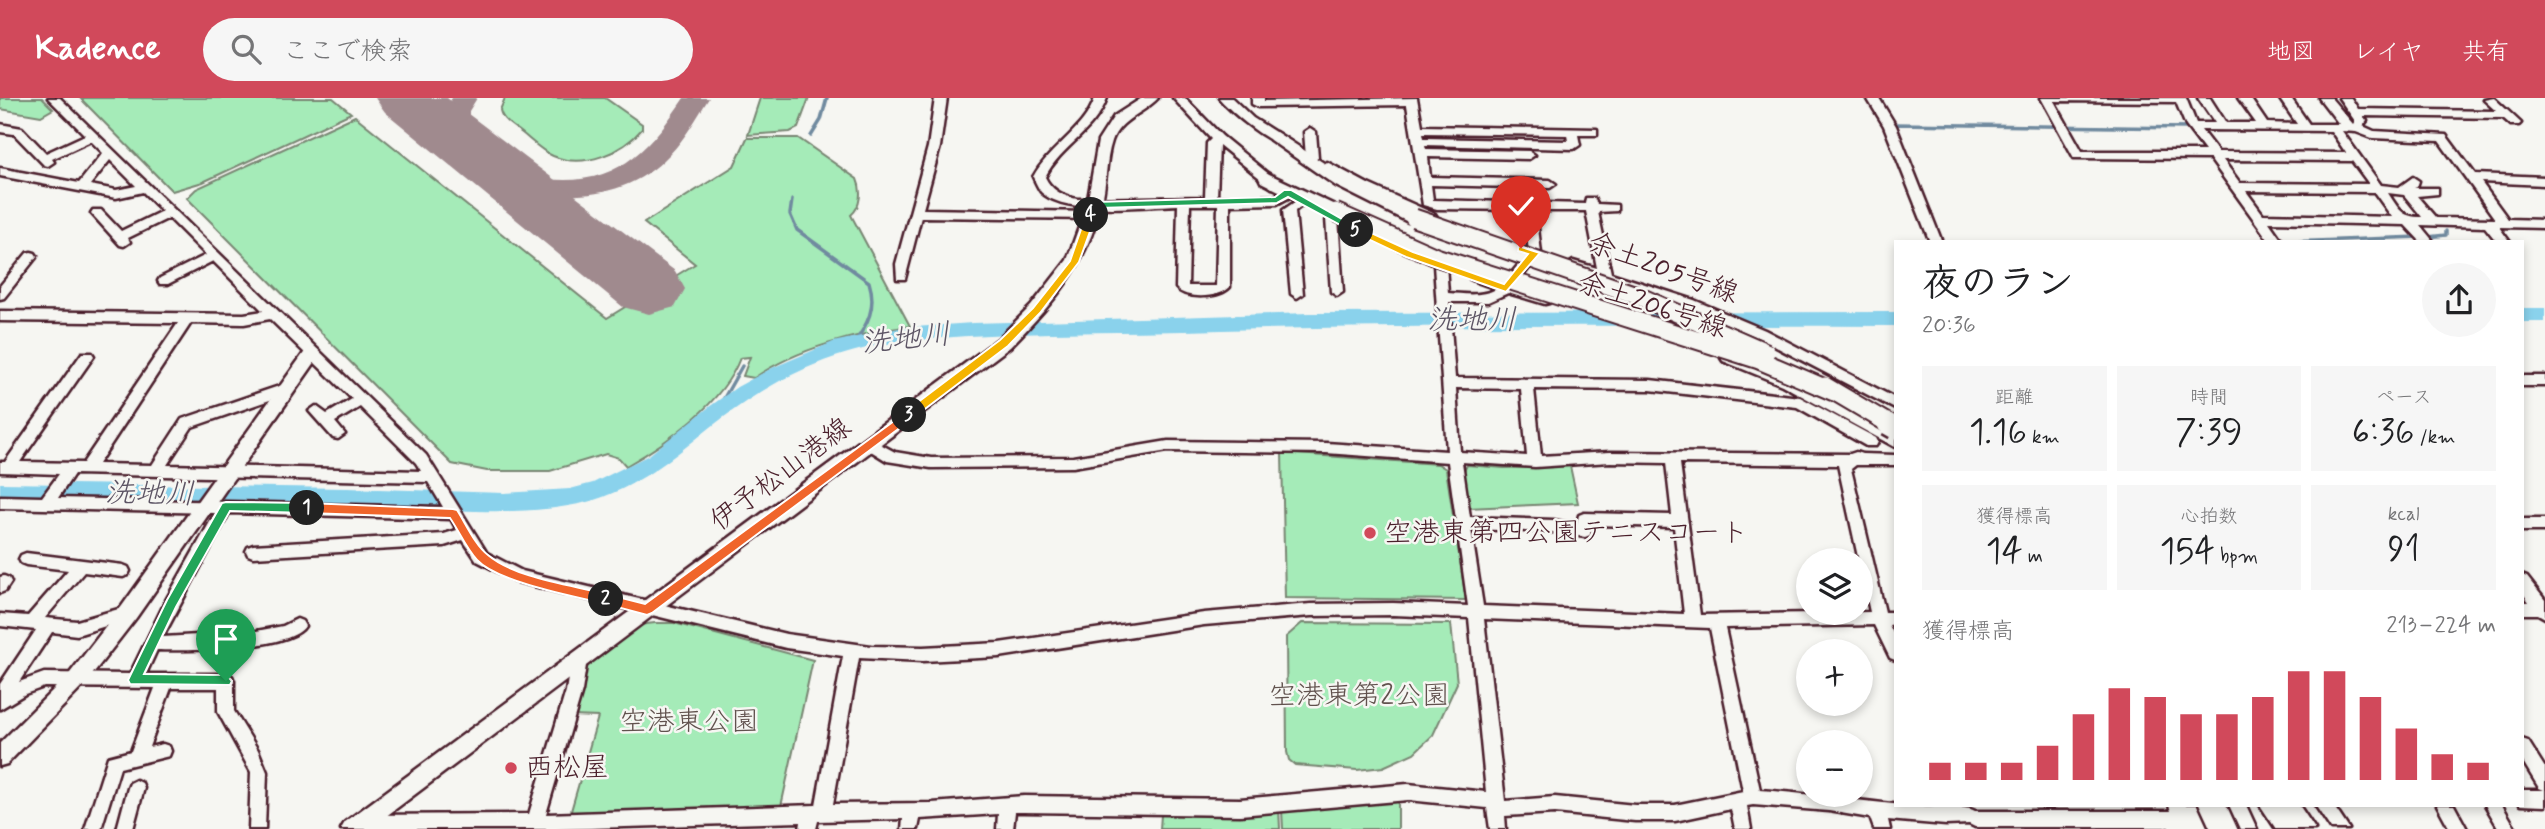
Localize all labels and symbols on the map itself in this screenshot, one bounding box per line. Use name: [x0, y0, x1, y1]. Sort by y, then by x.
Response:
pin: [1491, 176, 1551, 248]
pin: 4: [1074, 198, 1108, 232]
pin: 5: [1338, 212, 1374, 248]
street label: 余土205号線: [1583, 225, 1743, 313]
street label: 余土206号線: [1573, 264, 1731, 348]
water label: 洗地川: [1427, 301, 1517, 340]
water label: 洗地川: [859, 315, 953, 363]
pin: 3: [892, 398, 926, 432]
street label: 伊予松山港線: [703, 410, 859, 540]
water label: 洗地川: [105, 474, 195, 514]
pin: 1: [290, 490, 324, 526]
place label: 空港東第四公園テニスコート: [1384, 515, 1749, 552]
marker: 空港東第四公園テニスコート: [1362, 525, 1378, 541]
pin: 2: [588, 582, 624, 616]
pin: [196, 609, 256, 681]
park label: 空港東第2公園: [1268, 678, 1450, 715]
park label: 空港東公園: [619, 704, 759, 741]
place label: 西松屋: [525, 750, 609, 787]
marker: 西松屋: [503, 760, 519, 776]

